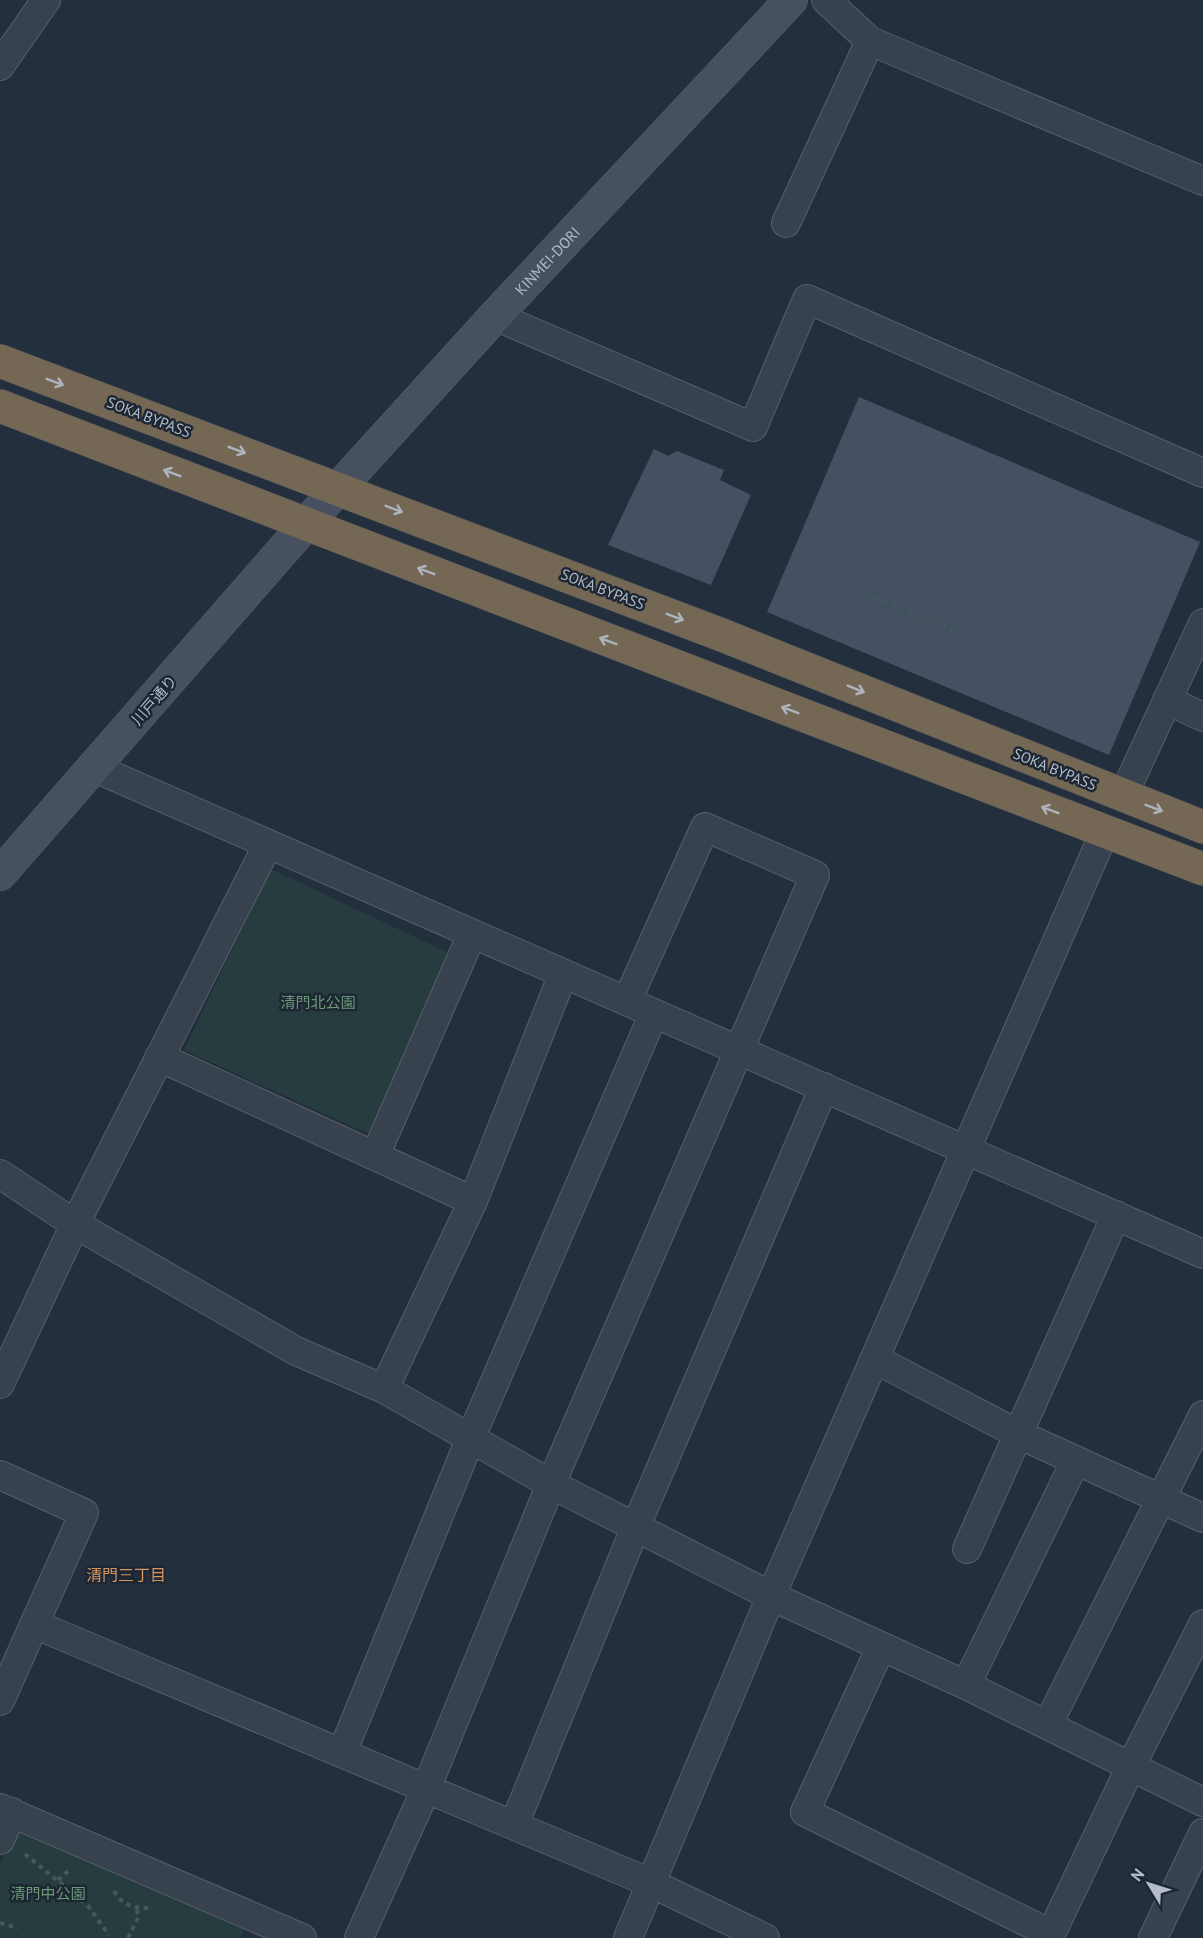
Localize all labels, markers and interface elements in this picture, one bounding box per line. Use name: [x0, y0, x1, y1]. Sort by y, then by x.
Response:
street label: KINMEI-DORI: [510, 222, 584, 299]
one-way arrow: [45, 377, 64, 388]
street label: SOKA BYPASS: [104, 392, 194, 442]
one-way arrow: [228, 445, 246, 456]
one-way arrow: [164, 467, 182, 478]
one-way arrow: [385, 504, 403, 515]
street label: SOKA BYPASS: [558, 564, 648, 614]
one-way arrow: [417, 565, 435, 576]
one-way arrow: [665, 612, 683, 623]
one-way arrow: [599, 635, 618, 646]
street label: 川戸通り: [127, 671, 181, 729]
one-way arrow: [846, 684, 865, 695]
one-way arrow: [781, 704, 800, 715]
street label: SOKA BYPASS: [1010, 744, 1100, 794]
one-way arrow: [1144, 803, 1163, 814]
one-way arrow: [1042, 804, 1060, 815]
park label: 清門北公園: [280, 993, 356, 1012]
district label: 清門三丁目: [86, 1565, 166, 1585]
north arrow: [1119, 1854, 1179, 1914]
text: N: [1126, 1864, 1148, 1885]
park label: 清門中公園: [10, 1884, 86, 1903]

